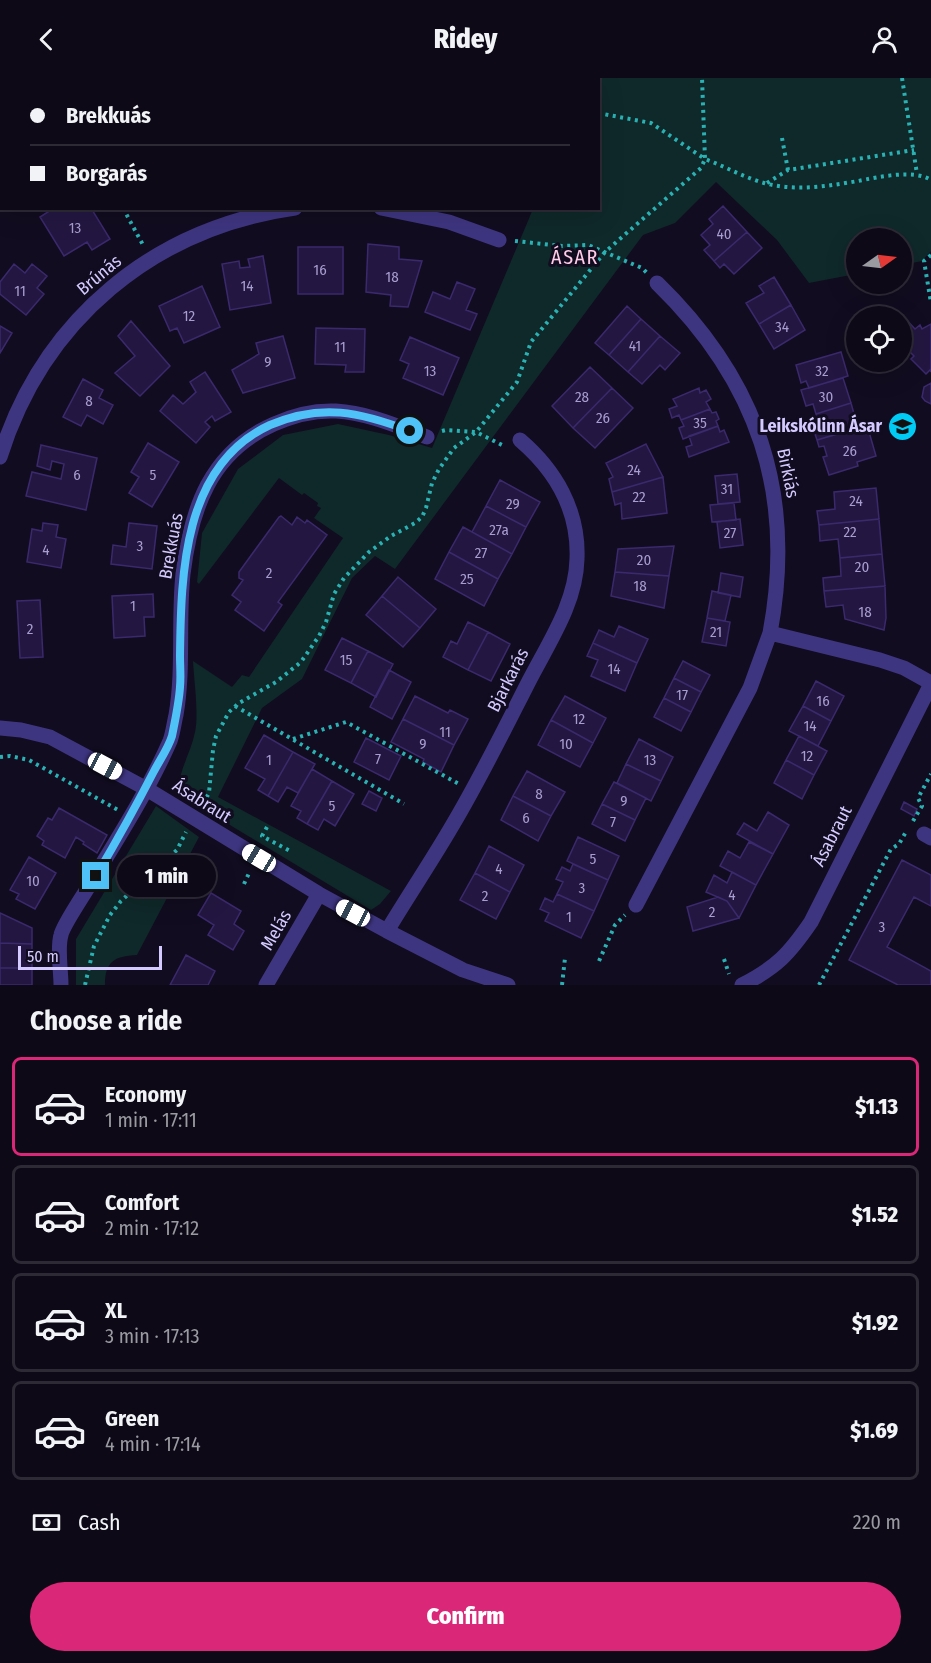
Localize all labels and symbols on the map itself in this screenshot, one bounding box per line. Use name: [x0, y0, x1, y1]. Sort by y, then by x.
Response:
house number: 13: [69, 219, 82, 237]
house number: 40: [716, 225, 732, 243]
north arrow: [846, 228, 912, 294]
district label: ÁSAR: [551, 245, 599, 269]
street label: Brúnás: [72, 250, 126, 300]
house number: 16: [313, 261, 327, 279]
house number: 18: [385, 268, 399, 286]
house number: 14: [240, 277, 254, 295]
house number: 11: [14, 282, 26, 300]
house number: 12: [183, 307, 196, 325]
house number: 34: [775, 318, 789, 336]
house number: 41: [629, 337, 641, 355]
house number: 11: [334, 338, 346, 356]
house number: 9: [264, 353, 272, 371]
house number: 13: [424, 362, 437, 380]
house number: 32: [815, 362, 829, 380]
house number: 28: [575, 388, 589, 406]
house number: 30: [819, 388, 833, 406]
house number: 8: [85, 392, 93, 410]
house number: 26: [596, 409, 610, 427]
school or university icon: Leikskólinn Ásar: [887, 410, 919, 442]
house number: 35: [693, 414, 707, 432]
place label: Leikskólinn Ásar: [759, 414, 882, 437]
route start: [396, 417, 423, 444]
house number: 26: [843, 442, 857, 460]
street label: Birkiás: [772, 446, 804, 500]
house number: 24: [627, 461, 641, 479]
house number: 6: [73, 466, 81, 484]
house number: 5: [150, 466, 157, 484]
house number: 31: [721, 480, 733, 498]
house number: 22: [632, 488, 646, 506]
house number: 24: [849, 492, 863, 510]
house number: 29: [506, 495, 520, 513]
street label: Brekkuás: [154, 511, 188, 581]
house number: 27a: [489, 521, 509, 539]
house number: 22: [843, 523, 857, 541]
house number: 27: [724, 524, 736, 542]
house number: 3: [137, 537, 144, 555]
house number: 4: [42, 541, 50, 559]
house number: 27: [475, 544, 487, 562]
house number: 20: [637, 551, 651, 569]
house number: 20: [855, 558, 869, 576]
house number: 2: [266, 564, 273, 582]
house number: 25: [460, 570, 474, 588]
house number: 18: [633, 577, 647, 595]
house number: 1: [130, 597, 136, 615]
house number: 18: [858, 603, 872, 621]
house number: 2: [27, 620, 34, 638]
house number: 21: [710, 623, 722, 641]
street label: Bjarkarás: [483, 644, 533, 716]
house number: 15: [340, 651, 352, 669]
house number: 14: [607, 660, 621, 678]
house number: 17: [676, 686, 688, 704]
house number: 16: [816, 692, 830, 710]
house number: 12: [573, 710, 586, 728]
house number: 14: [803, 717, 817, 735]
house number: 11: [439, 723, 451, 741]
house number: 9: [419, 735, 427, 753]
house number: 10: [559, 735, 573, 753]
house number: 12: [801, 747, 814, 765]
car: [85, 750, 125, 782]
house number: 7: [375, 750, 381, 768]
house number: 1: [266, 751, 272, 769]
house number: 13: [644, 751, 657, 769]
street label: Ásabraut: [168, 774, 236, 828]
house number: 8: [535, 785, 543, 803]
house number: 9: [620, 792, 628, 810]
house number: 5: [329, 797, 336, 815]
street label: Ásabraut: [806, 801, 857, 870]
house number: 6: [522, 809, 530, 827]
house number: 7: [610, 813, 616, 831]
car: [239, 841, 279, 875]
house number: 5: [590, 850, 597, 868]
callout: 1 min: [117, 855, 216, 897]
house number: 4: [495, 860, 503, 878]
route end: [82, 862, 109, 889]
house number: 10: [26, 872, 40, 890]
house number: 3: [579, 879, 586, 897]
house number: 4: [728, 886, 736, 904]
house number: 2: [482, 887, 489, 905]
car: [333, 897, 373, 929]
house number: 2: [709, 903, 716, 921]
street label: Melás: [256, 906, 296, 954]
house number: 1: [566, 908, 572, 926]
house number: 3: [879, 918, 886, 936]
scale bar: [18, 943, 162, 971]

